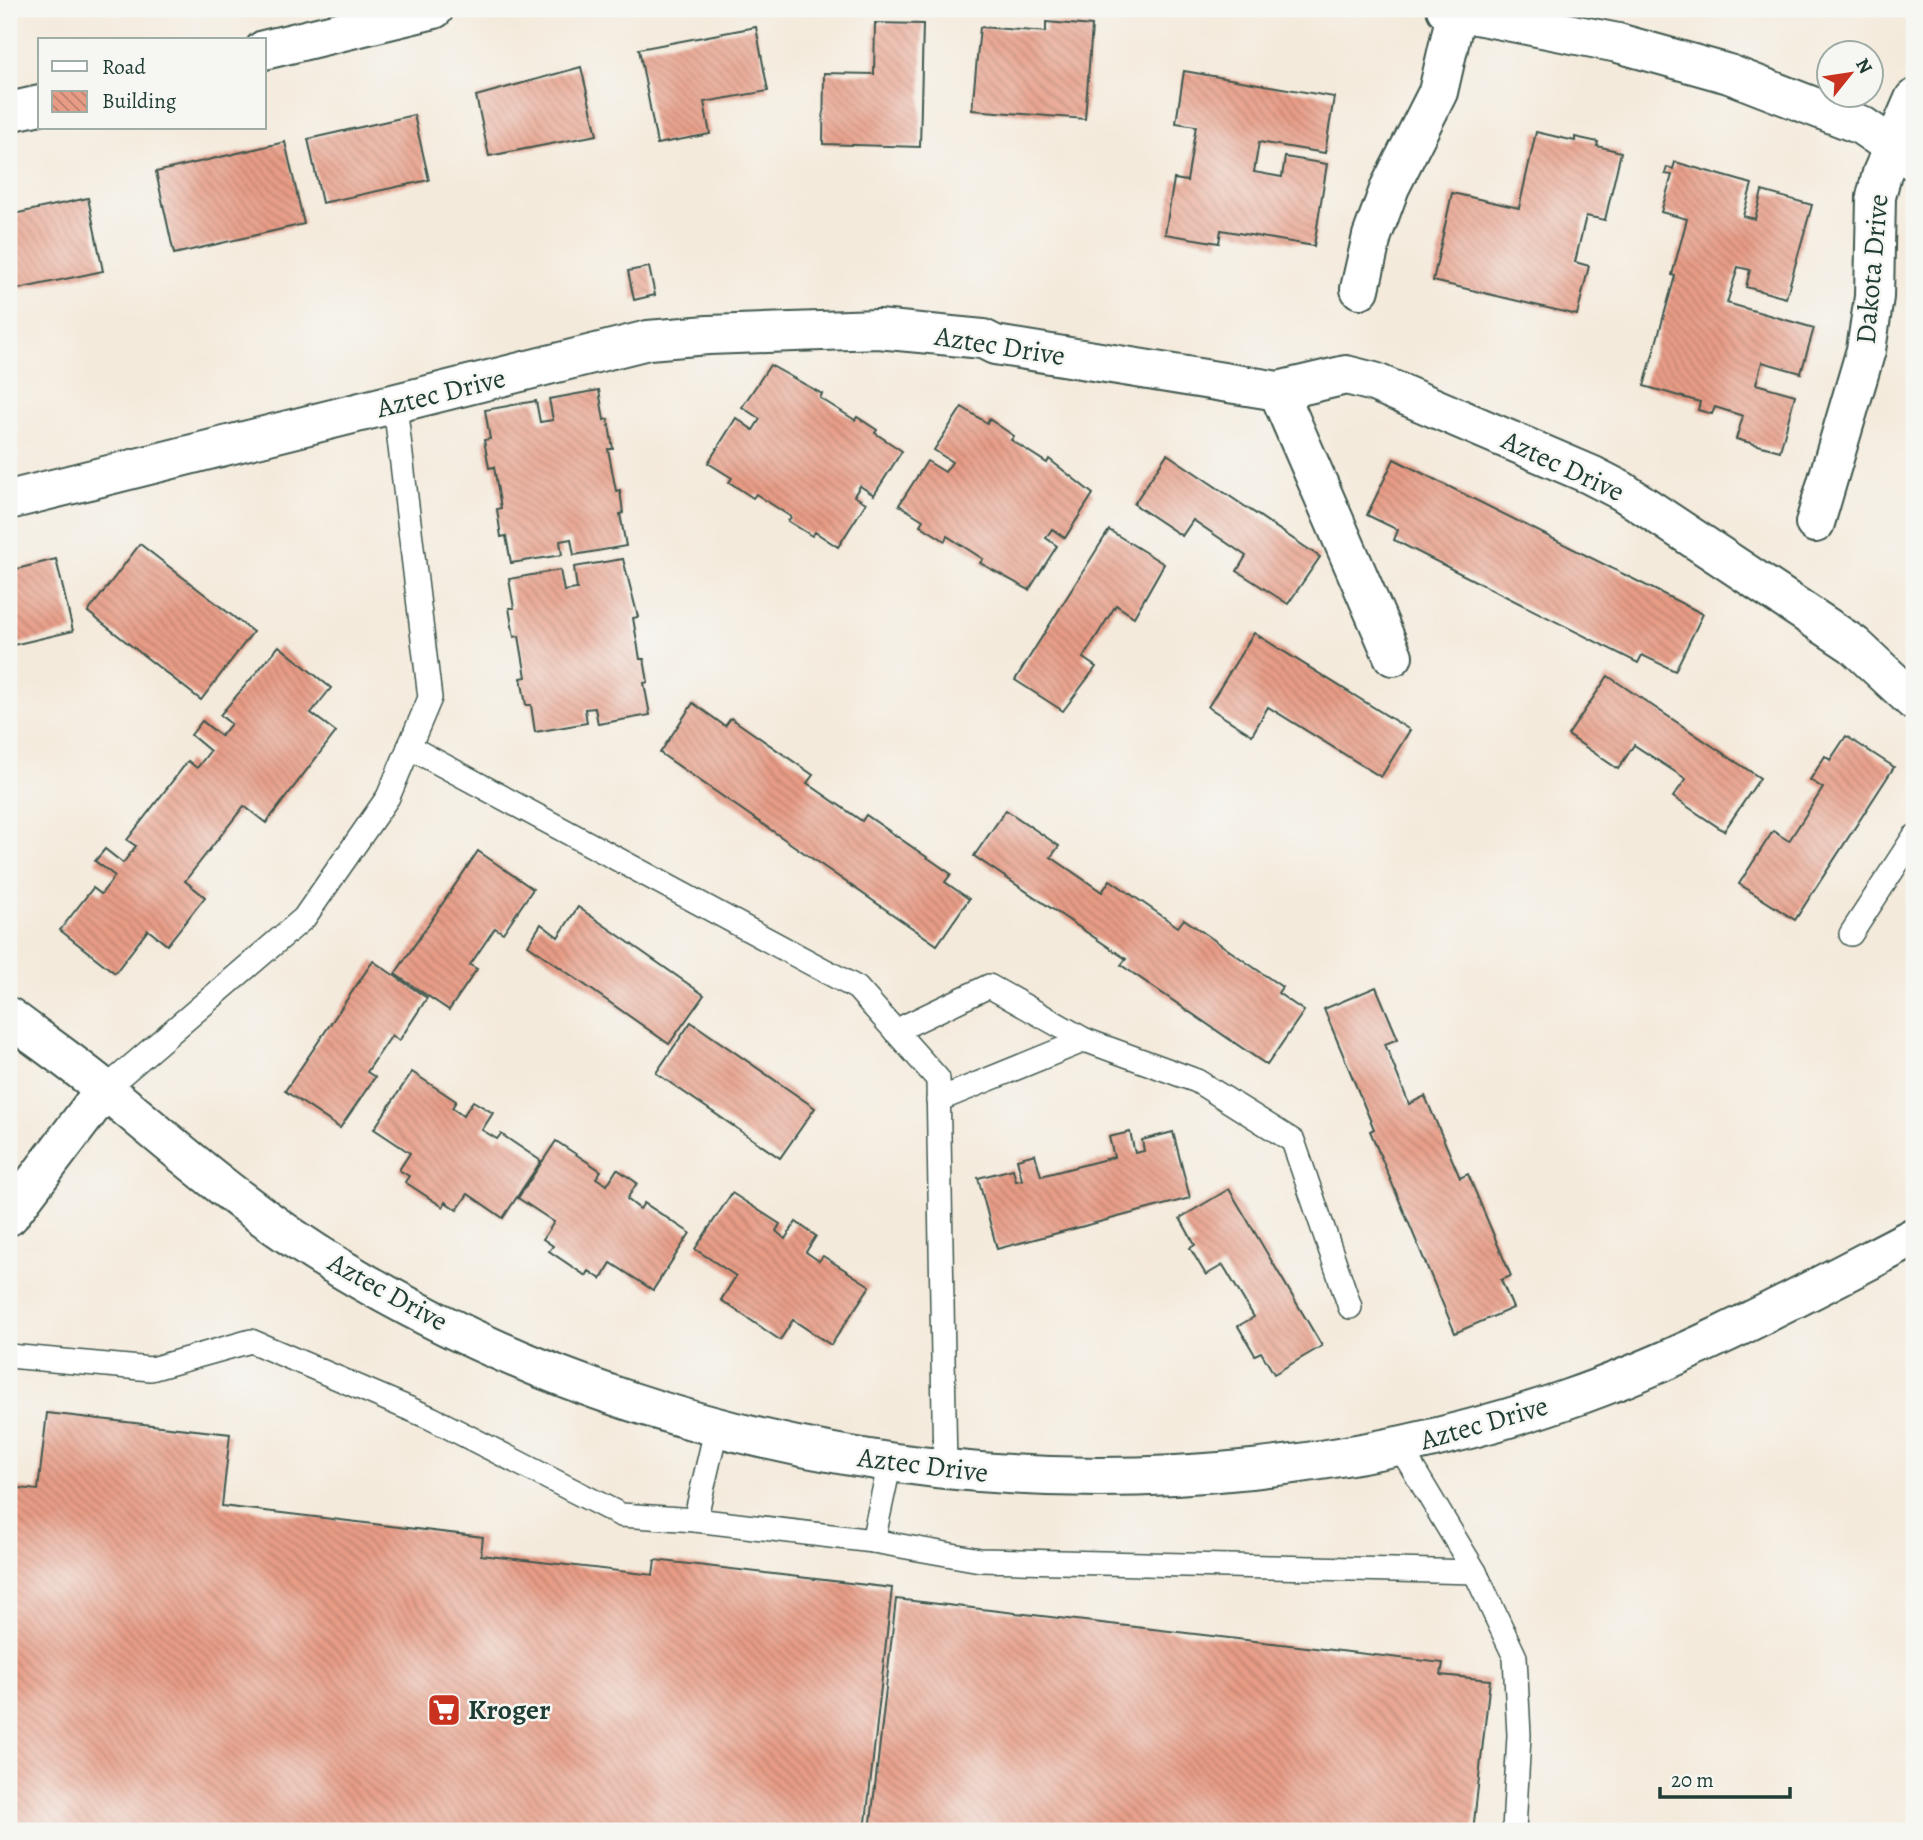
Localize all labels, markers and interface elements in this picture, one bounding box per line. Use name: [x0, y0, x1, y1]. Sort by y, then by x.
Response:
legend: [38, 38, 266, 130]
north arrow: [1814, 38, 1884, 108]
text: Road: [102, 53, 146, 81]
text: N: [1849, 54, 1879, 79]
text: Building: [102, 87, 177, 115]
street label: Dakota Drive: [1847, 192, 1897, 346]
street label: Aztec Drive: [931, 317, 1068, 375]
street label: Aztec Drive: [372, 359, 509, 428]
street label: Aztec Drive: [1495, 421, 1631, 511]
street label: Aztec Drive: [320, 1243, 455, 1340]
street label: Aztec Drive: [1415, 1387, 1552, 1460]
street label: Aztec Drive: [855, 1438, 990, 1492]
supermarket icon: Kroger: [425, 1691, 463, 1729]
place label: Kroger: [468, 1691, 551, 1729]
scale bar: [1660, 1756, 1790, 1800]
text: 20 m: [1671, 1766, 1714, 1794]

